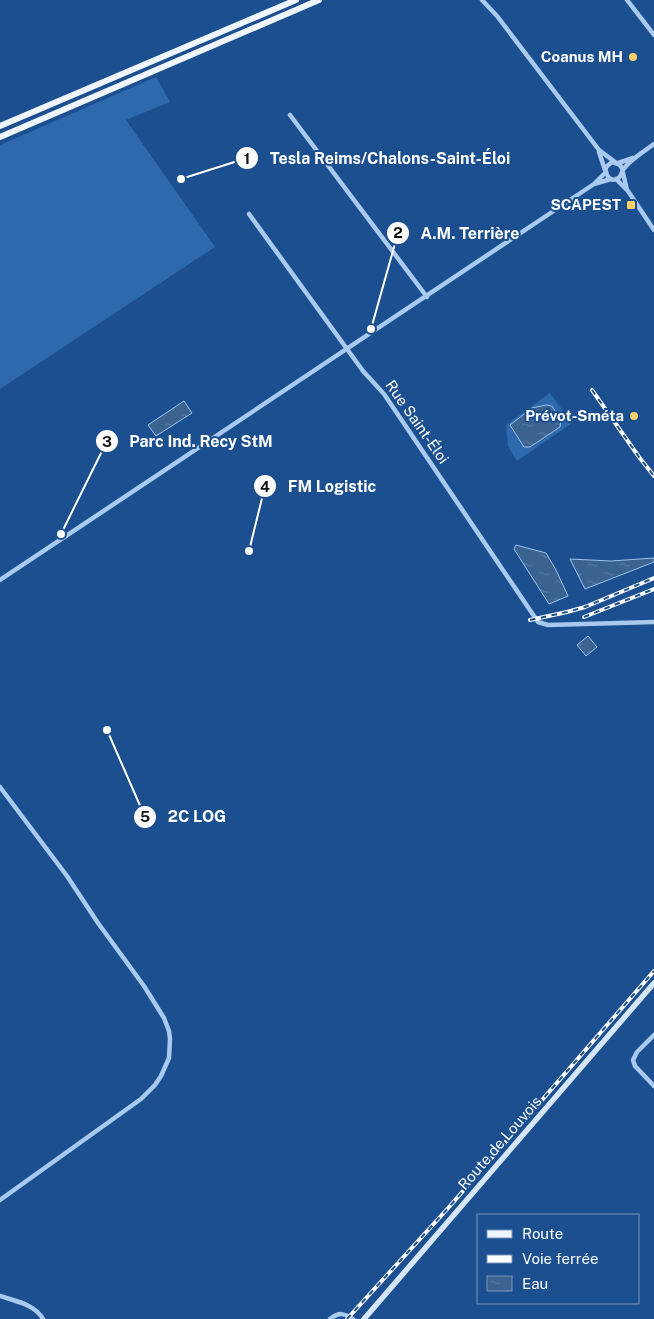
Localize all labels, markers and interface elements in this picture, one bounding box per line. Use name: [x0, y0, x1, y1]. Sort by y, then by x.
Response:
place label: Coanus MH: [541, 48, 623, 65]
marker: Coanus MH: [627, 51, 639, 63]
callout: Tesla Reims/Chalons-Saint-Éloi: [235, 143, 520, 174]
text: Tesla Reims/Chalons-Saint-Éloi: [270, 148, 510, 168]
text: 1: [244, 150, 250, 167]
place label: SCAPEST: [550, 196, 621, 213]
marker: SCAPEST: [625, 199, 637, 211]
callout: A.M. Terrière: [385, 217, 529, 248]
text: 2: [393, 224, 403, 241]
text: A.M. Terrière: [420, 224, 520, 243]
street label: Rue Saint-Éloi: [382, 377, 452, 467]
place label: Prévot-Sméta: [525, 407, 624, 424]
marker: Prévot-Sméta: [628, 410, 640, 422]
callout: Parc Ind. Recy StM: [94, 426, 283, 457]
text: Parc Ind. Recy StM: [129, 432, 273, 451]
text: 3: [102, 433, 112, 450]
callout: FM Logistic: [253, 471, 386, 502]
text: FM Logistic: [288, 477, 377, 496]
text: 4: [260, 478, 270, 495]
callout: 2C LOG: [132, 801, 236, 832]
text: 2C LOG: [168, 807, 226, 826]
text: 5: [140, 808, 150, 825]
street label: Route de Louvois: [454, 1092, 545, 1193]
legend: [477, 1214, 639, 1304]
text: Route: [522, 1225, 563, 1242]
text: Voie ferrée: [522, 1250, 599, 1267]
text: Eau: [522, 1275, 548, 1292]

